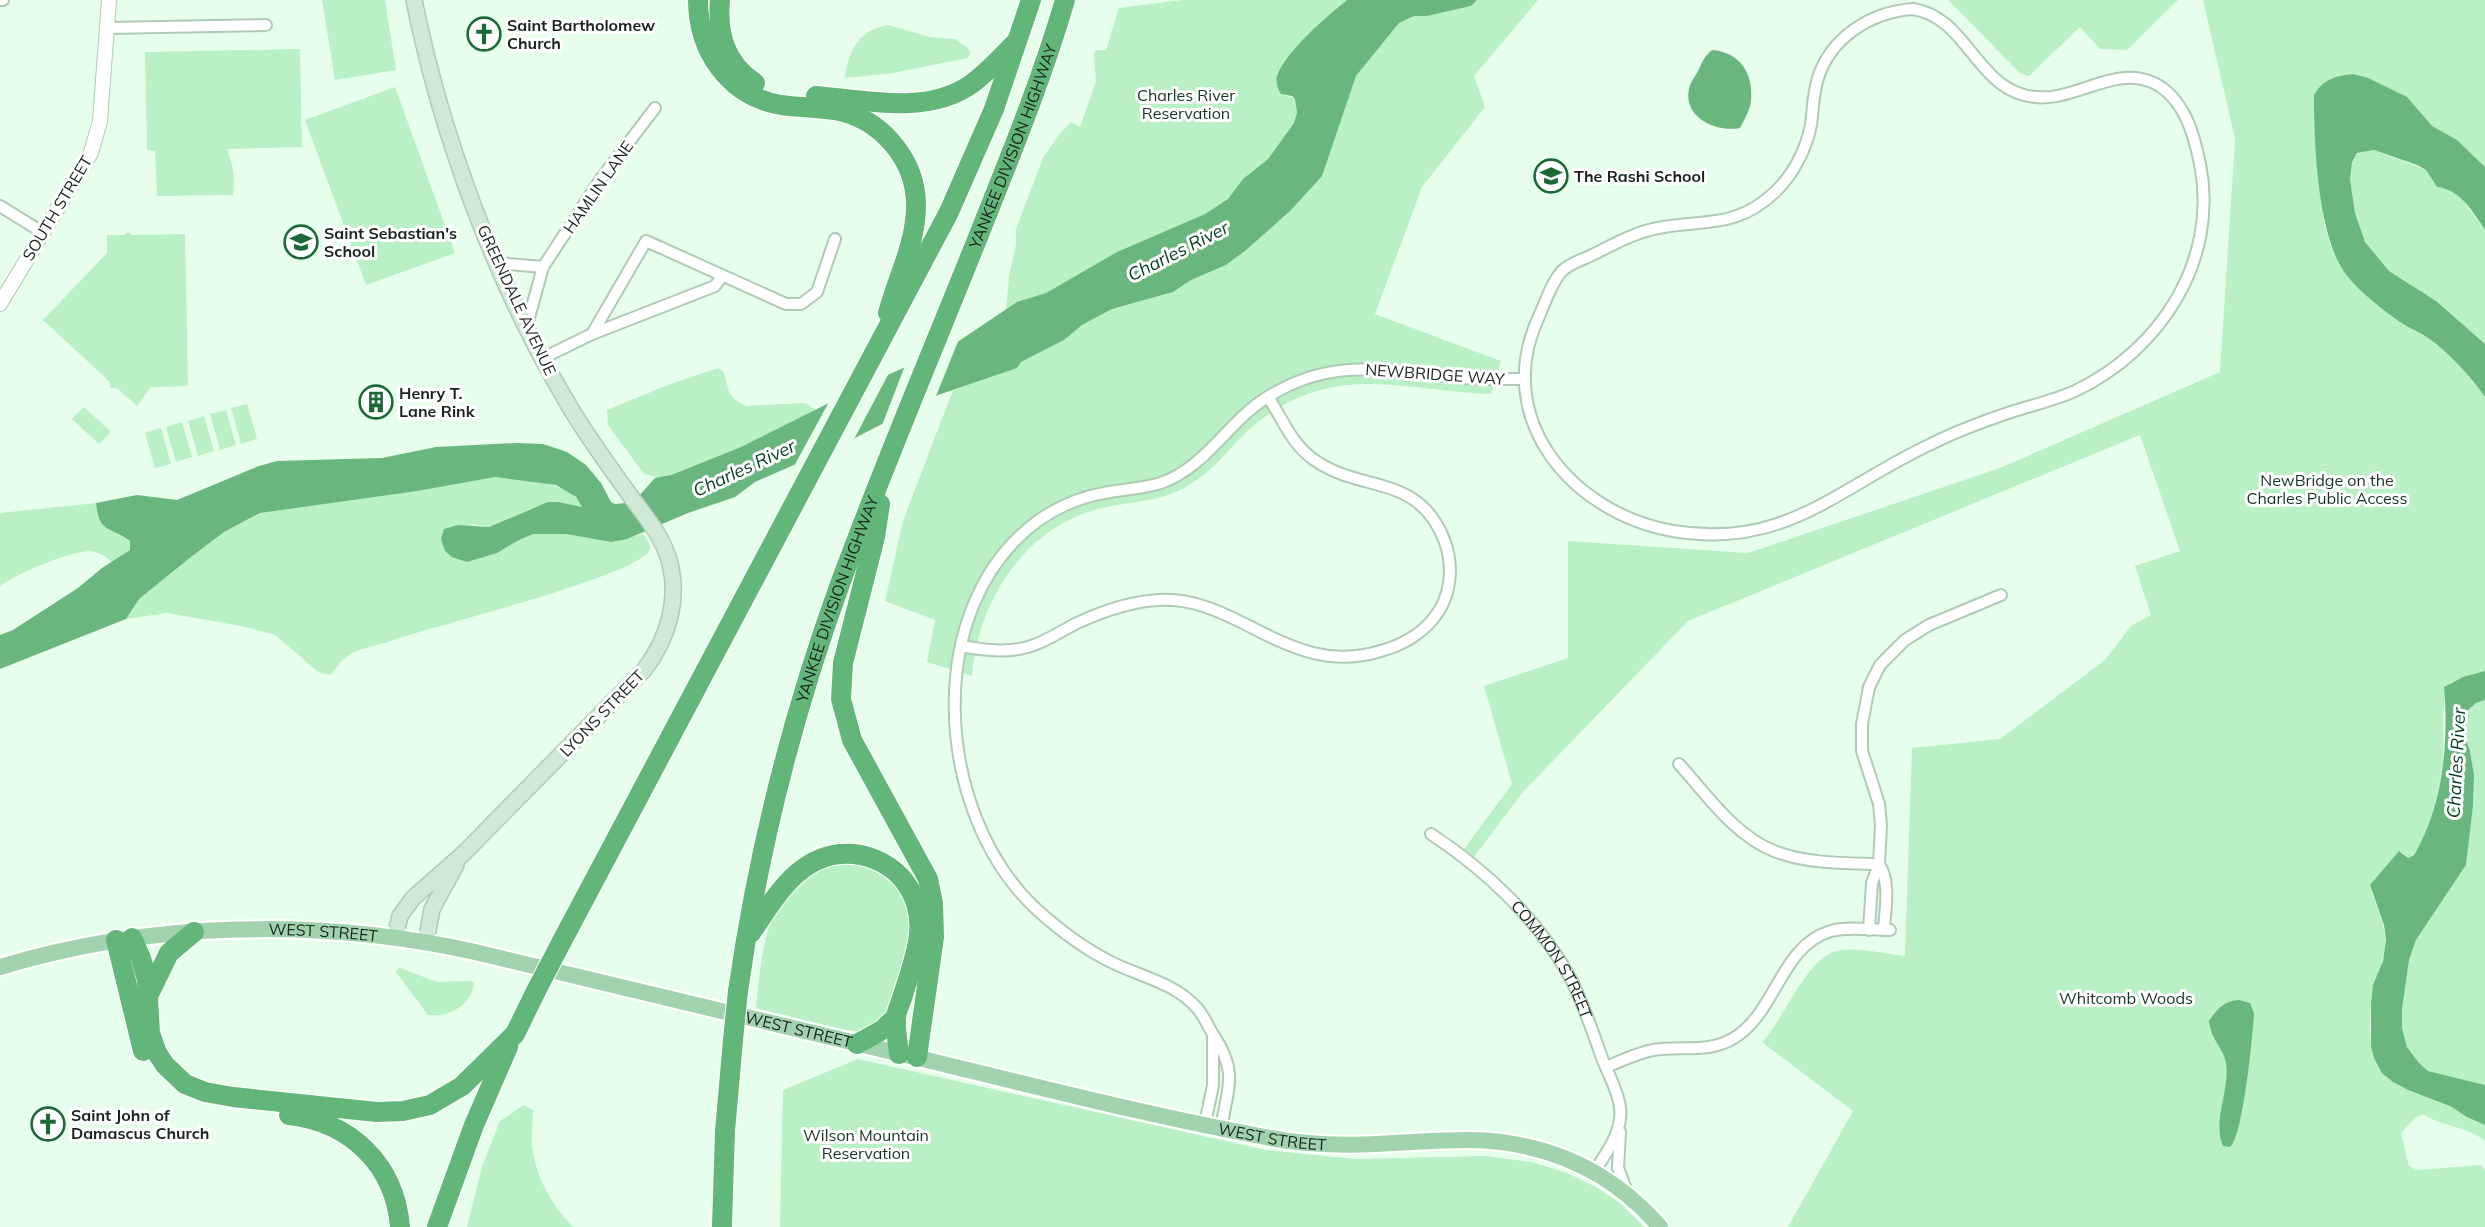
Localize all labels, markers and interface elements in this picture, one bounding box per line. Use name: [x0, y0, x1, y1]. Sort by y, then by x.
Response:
place label: Saint Bartholomew Church: [507, 15, 655, 53]
church icon: Saint Bartholomew Church: [466, 16, 502, 52]
street label: YANKEE DIVISION HIGHWAY: [964, 41, 1061, 252]
park label: Charles River Reservation: [1137, 85, 1235, 123]
street label: HAMLIN LANE: [559, 137, 637, 237]
street label: SOUTH STREET: [18, 152, 96, 264]
school or university icon: The Rashi School: [1533, 158, 1569, 194]
place label: The Rashi School: [1574, 166, 1705, 186]
water label: Charles River: [1124, 215, 1234, 286]
street label: GREENDALE AVENUE: [473, 222, 561, 378]
place label: Saint Sebastian's School: [324, 223, 457, 261]
school or university icon: Saint Sebastian's School: [283, 224, 319, 260]
street label: NEWBRIDGE WAY: [1365, 359, 1506, 389]
place label: Henry T. Lane Rink: [399, 383, 476, 421]
building icon: Henry T. Lane Rink: [358, 384, 394, 420]
water label: Charles River: [689, 434, 800, 502]
park label: NewBridge on the Charles Public Access: [2247, 470, 2408, 508]
street label: YANKEE DIVISION HIGHWAY: [791, 493, 883, 706]
street label: LYONS STREET: [556, 665, 649, 761]
water label: Charles River: [2442, 706, 2470, 819]
street label: COMMON STREET: [1507, 896, 1597, 1022]
street label: WEST STREET: [269, 919, 379, 946]
park label: Whitcomb Woods: [2059, 988, 2193, 1008]
street label: WEST STREET: [743, 1007, 855, 1052]
place label: Saint John of Damascus Church: [71, 1105, 209, 1143]
church icon: Saint John of Damascus Church: [30, 1106, 66, 1142]
street label: WEST STREET: [1217, 1118, 1327, 1154]
park label: Wilson Mountain Reservation: [803, 1125, 929, 1163]

